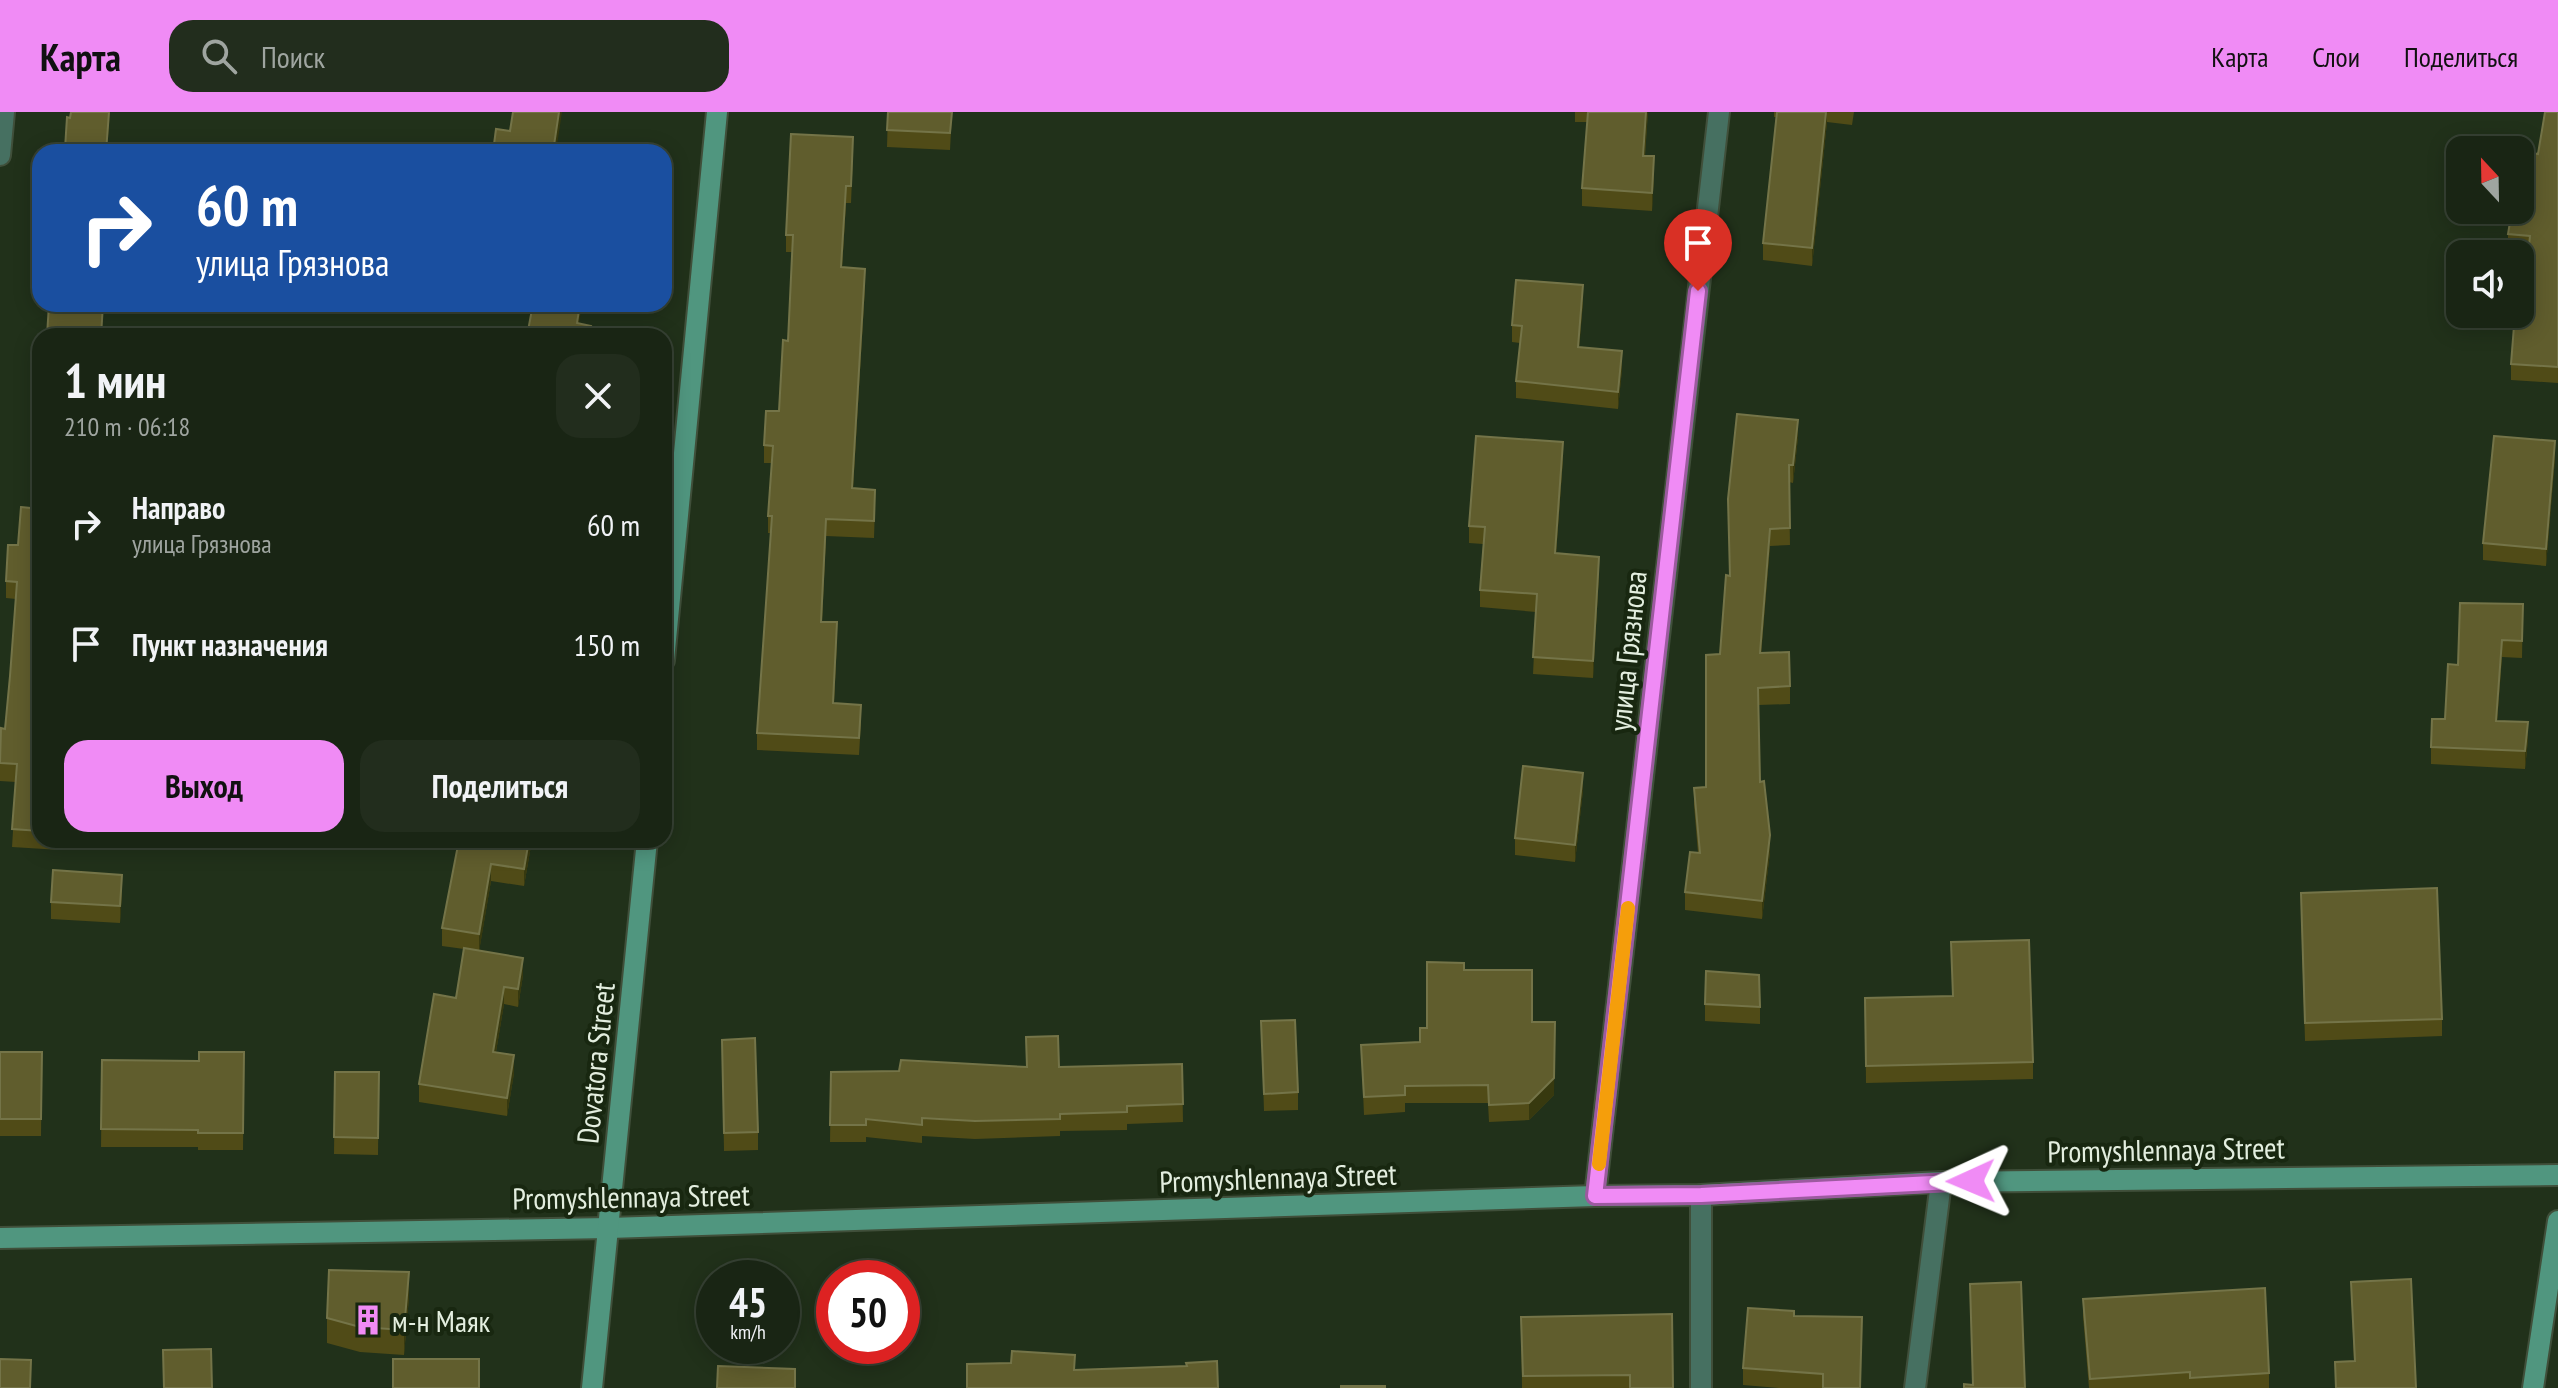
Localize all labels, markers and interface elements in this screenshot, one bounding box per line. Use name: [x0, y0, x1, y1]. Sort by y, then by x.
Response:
search box: [169, 20, 729, 92]
text: Карта: [40, 32, 121, 81]
icon: search: [197, 34, 241, 78]
text: Поиск: [261, 37, 325, 76]
text: Карта: [2211, 38, 2268, 75]
text: Слои: [2312, 38, 2360, 75]
text: Поделиться: [2404, 38, 2518, 75]
north arrow: [2446, 136, 2534, 224]
map controls: [2446, 136, 2534, 328]
text: 60 m: [196, 169, 298, 241]
icon: right: [64, 176, 168, 280]
pin: [1664, 209, 1732, 291]
icon: arrive: [1676, 221, 1720, 265]
text: улица Грязнова: [196, 239, 389, 286]
button: sound: [2446, 240, 2534, 328]
text: 1 мин: [64, 349, 166, 411]
button: close: [556, 354, 640, 438]
text: 210 m · 06:18: [64, 410, 190, 443]
text: Направо: [132, 488, 225, 527]
icon: right: [64, 502, 108, 546]
text: 60 m: [587, 505, 640, 544]
text: улица Грязнова: [132, 527, 272, 560]
street label: улица Грязнова: [1599, 569, 1655, 733]
icon: arrive: [64, 622, 108, 666]
text: Пункт назначения: [132, 625, 328, 664]
text: 150 m: [574, 625, 640, 664]
button: Выход: [64, 740, 344, 832]
button: Поделиться: [360, 740, 640, 832]
street label: Dovatora Street: [567, 980, 623, 1145]
street label: Promyshlennaya Street: [2047, 1127, 2286, 1171]
position arrow: [1929, 1139, 2013, 1223]
street label: Promyshlennaya Street: [1159, 1153, 1398, 1201]
street label: Promyshlennaya Street: [512, 1174, 751, 1218]
speed limit sign: 50: [816, 1260, 920, 1364]
text: 45: [729, 1276, 767, 1328]
place label: м-н Маяк: [392, 1301, 490, 1340]
building icon: м-н Маяк: [351, 1303, 385, 1337]
text: km/h: [730, 1319, 766, 1345]

